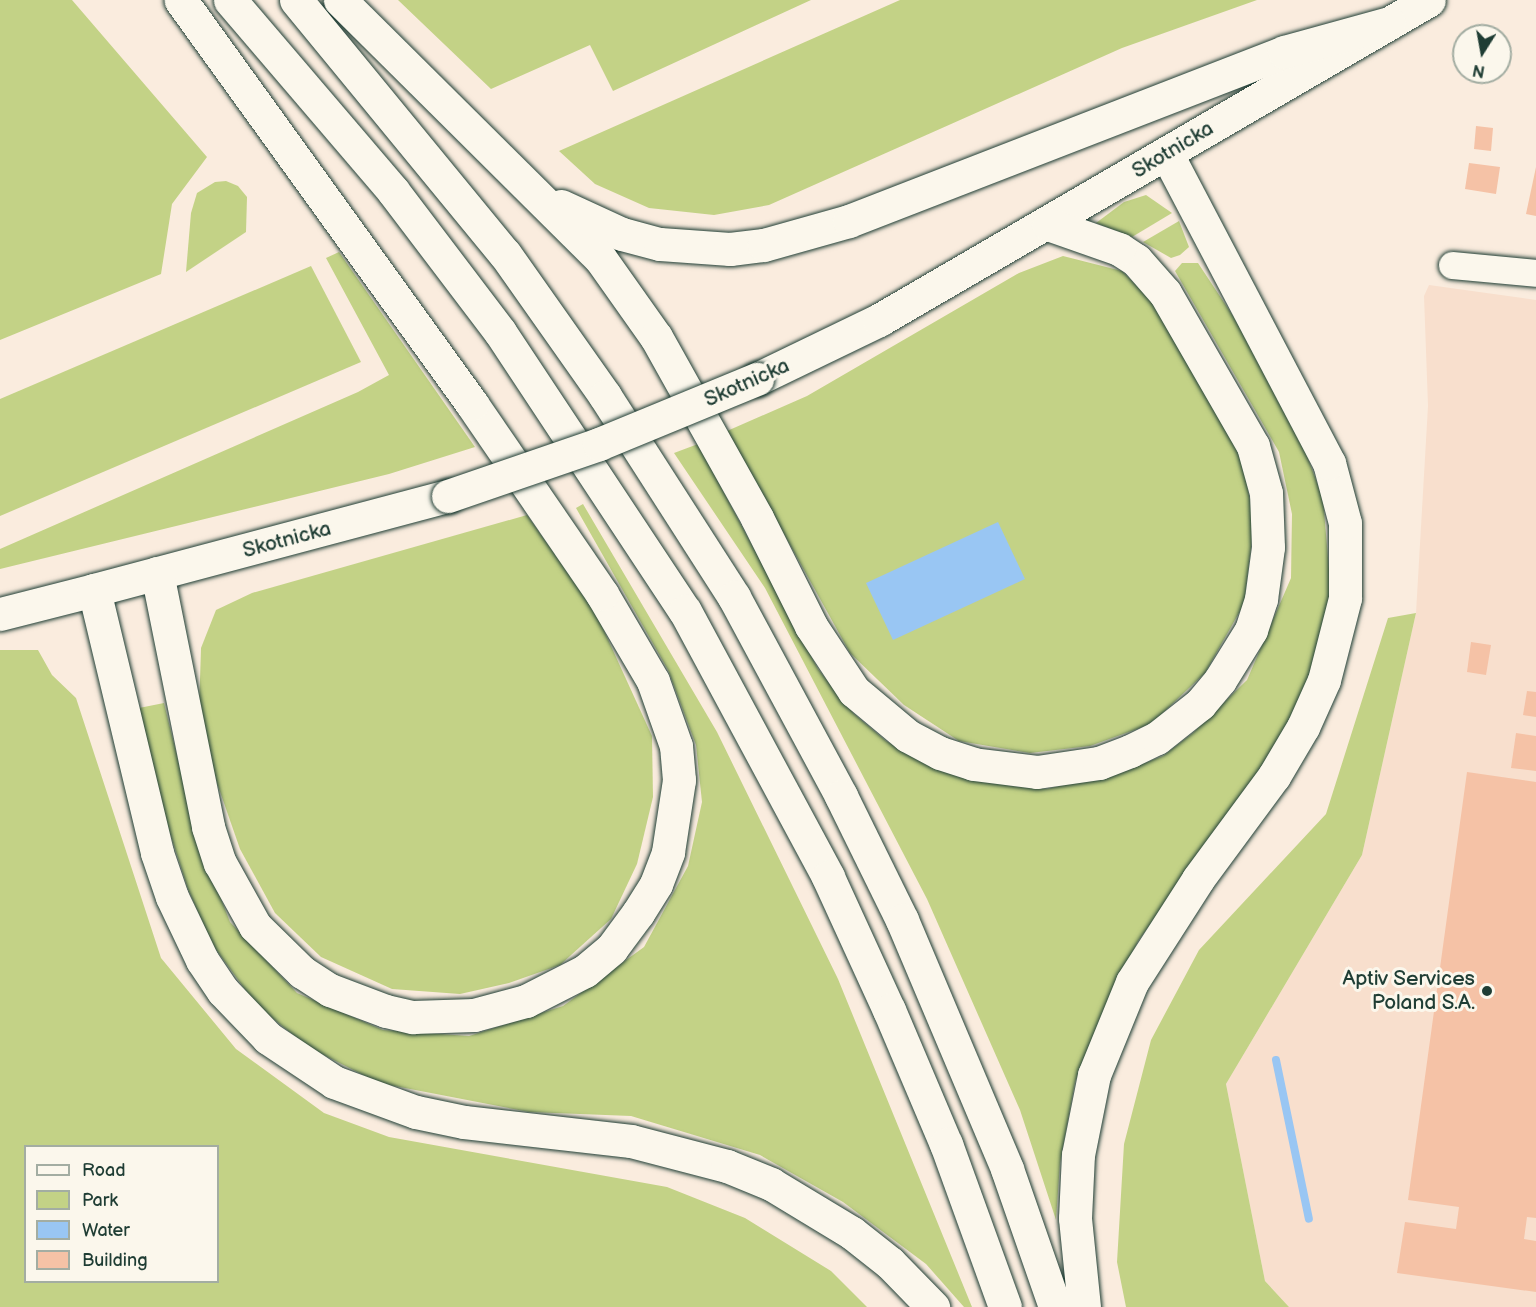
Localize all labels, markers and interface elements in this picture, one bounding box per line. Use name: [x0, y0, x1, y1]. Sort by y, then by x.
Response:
north arrow: [1452, 24, 1512, 84]
text: N: [1471, 60, 1487, 81]
street label: Skotnicka: [1128, 116, 1218, 184]
street label: Skotnicka: [701, 353, 793, 413]
street label: Skotnicka: [240, 516, 334, 564]
place label: Aptiv Services Poland S.A.: [1342, 966, 1475, 1016]
marker: Aptiv Services Poland S.A.: [1480, 984, 1494, 998]
legend: [24, 1145, 219, 1283]
text: Road: [82, 1160, 126, 1181]
text: Park: [82, 1190, 118, 1211]
text: Water: [82, 1220, 130, 1241]
text: Building: [82, 1250, 148, 1271]

